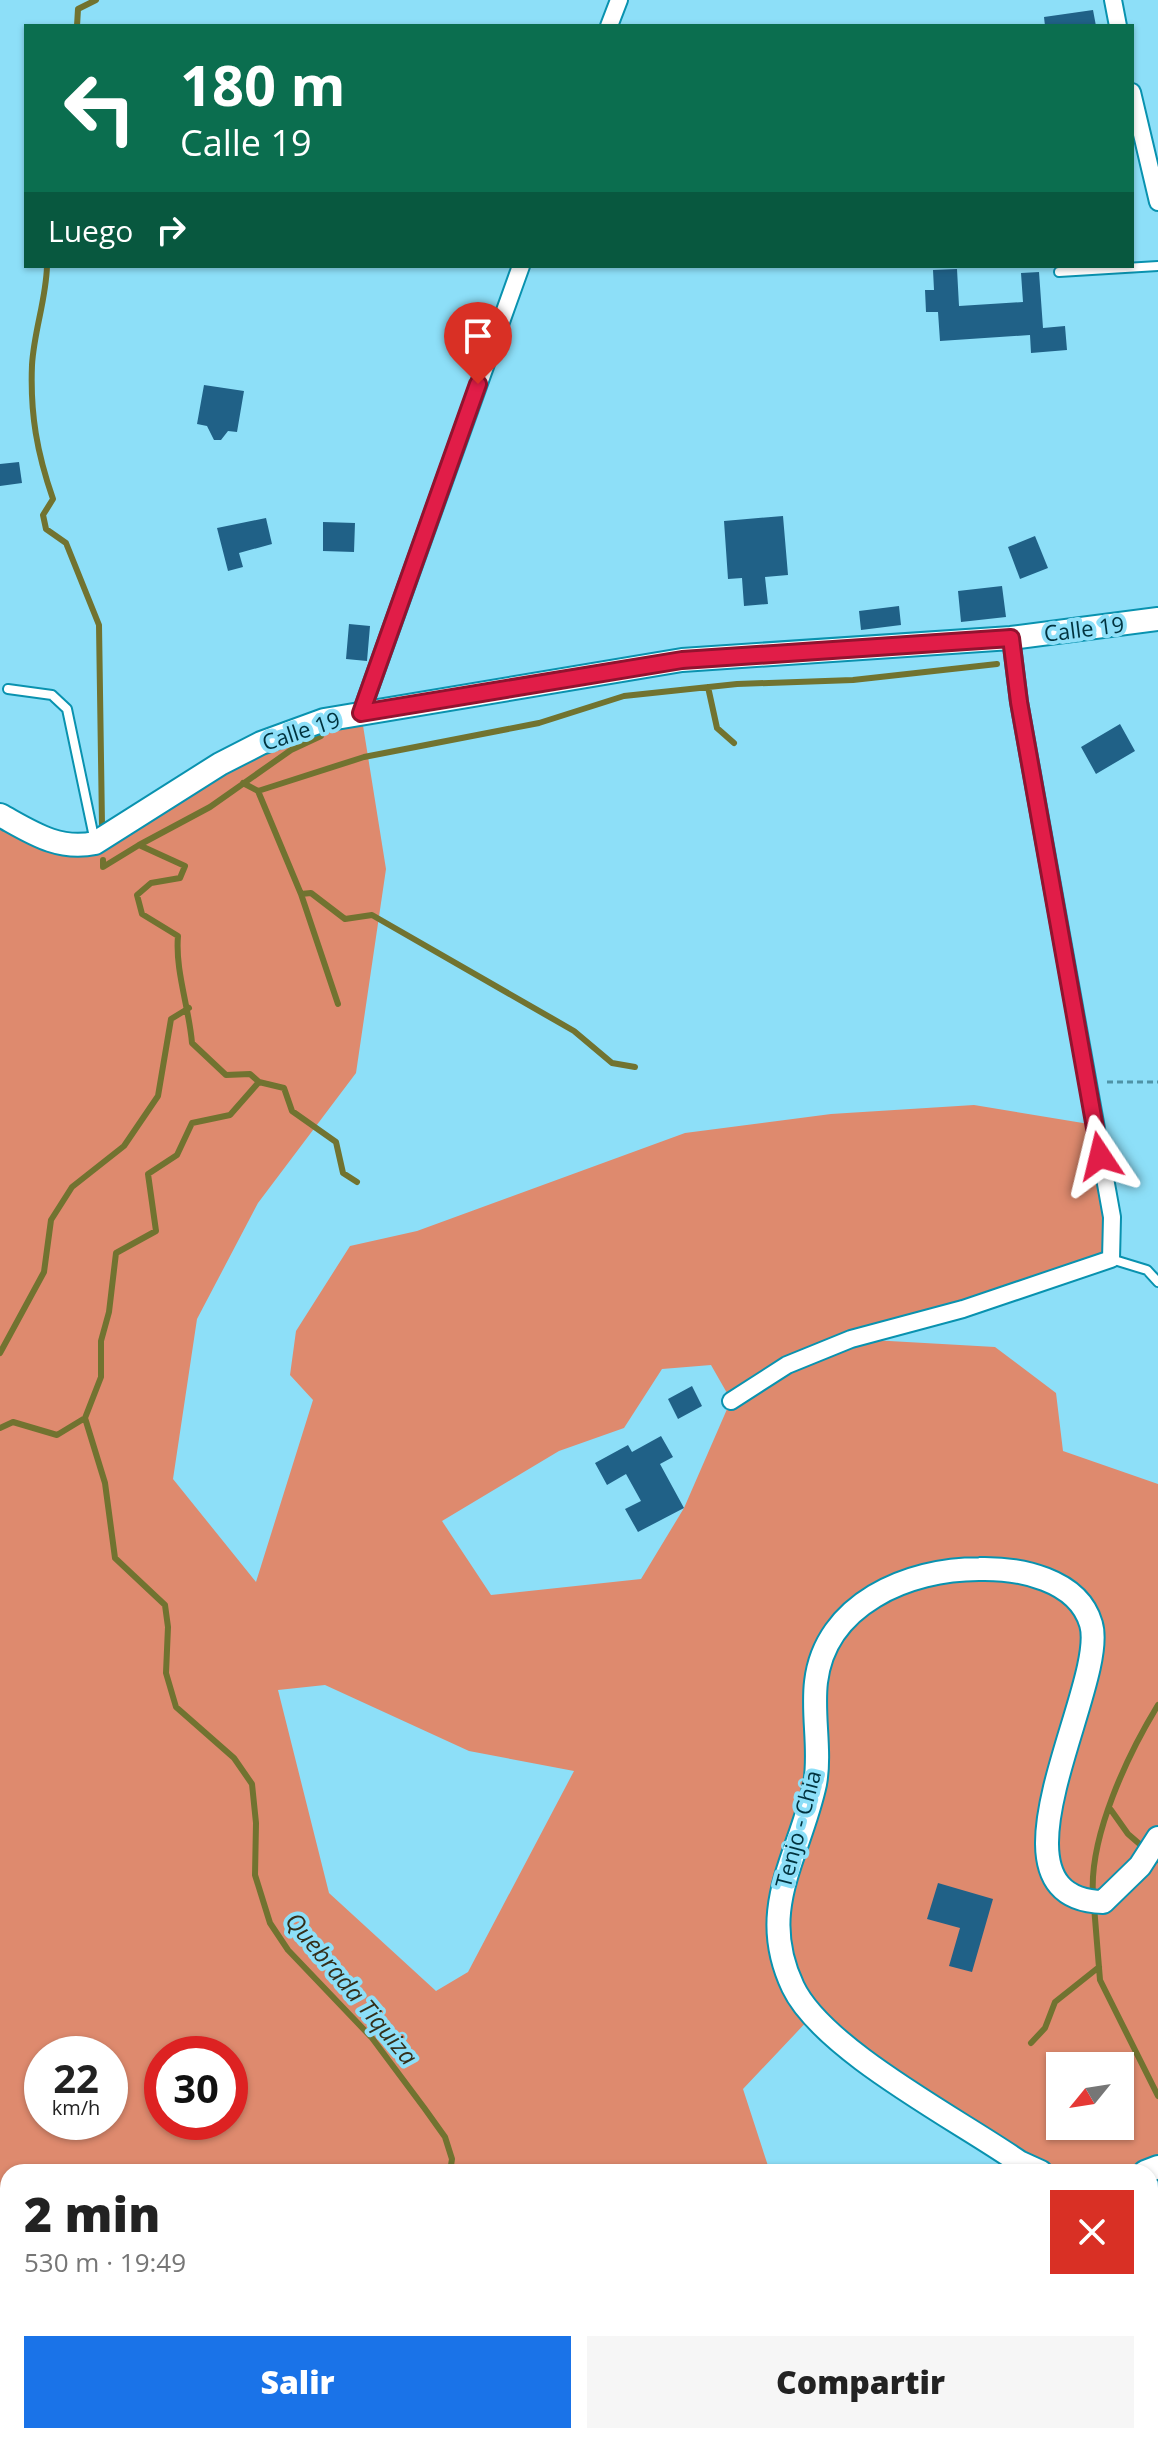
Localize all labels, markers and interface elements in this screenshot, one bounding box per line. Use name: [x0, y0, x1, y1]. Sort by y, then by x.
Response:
text: 180 m: [180, 46, 346, 122]
icon: left: [48, 56, 152, 160]
text: Calle 19: [180, 118, 312, 167]
icon: right: [149, 208, 193, 252]
text: Luego: [48, 210, 133, 251]
pin: [444, 302, 512, 384]
icon: arrive: [456, 314, 500, 358]
street label: Calle 19: [1042, 608, 1126, 648]
street label: Calle 19: [258, 703, 344, 757]
position arrow: [1058, 1114, 1142, 1198]
street label: Tenjo - Chia: [767, 1767, 827, 1891]
water label: Quebrada Tiquiza: [279, 1905, 426, 2072]
speed limit sign: 30: [144, 2036, 248, 2140]
text: 22: [53, 2050, 99, 2105]
north arrow: [1046, 2052, 1134, 2140]
map controls: [1046, 2052, 1134, 2140]
text: km/h: [52, 2094, 100, 2121]
text: 2 min: [24, 2181, 160, 2246]
button: close: [1050, 2190, 1134, 2274]
text: 530 m · 19:49: [24, 2244, 186, 2280]
button: Salir: [24, 2336, 571, 2428]
button: Compartir: [587, 2336, 1134, 2428]

